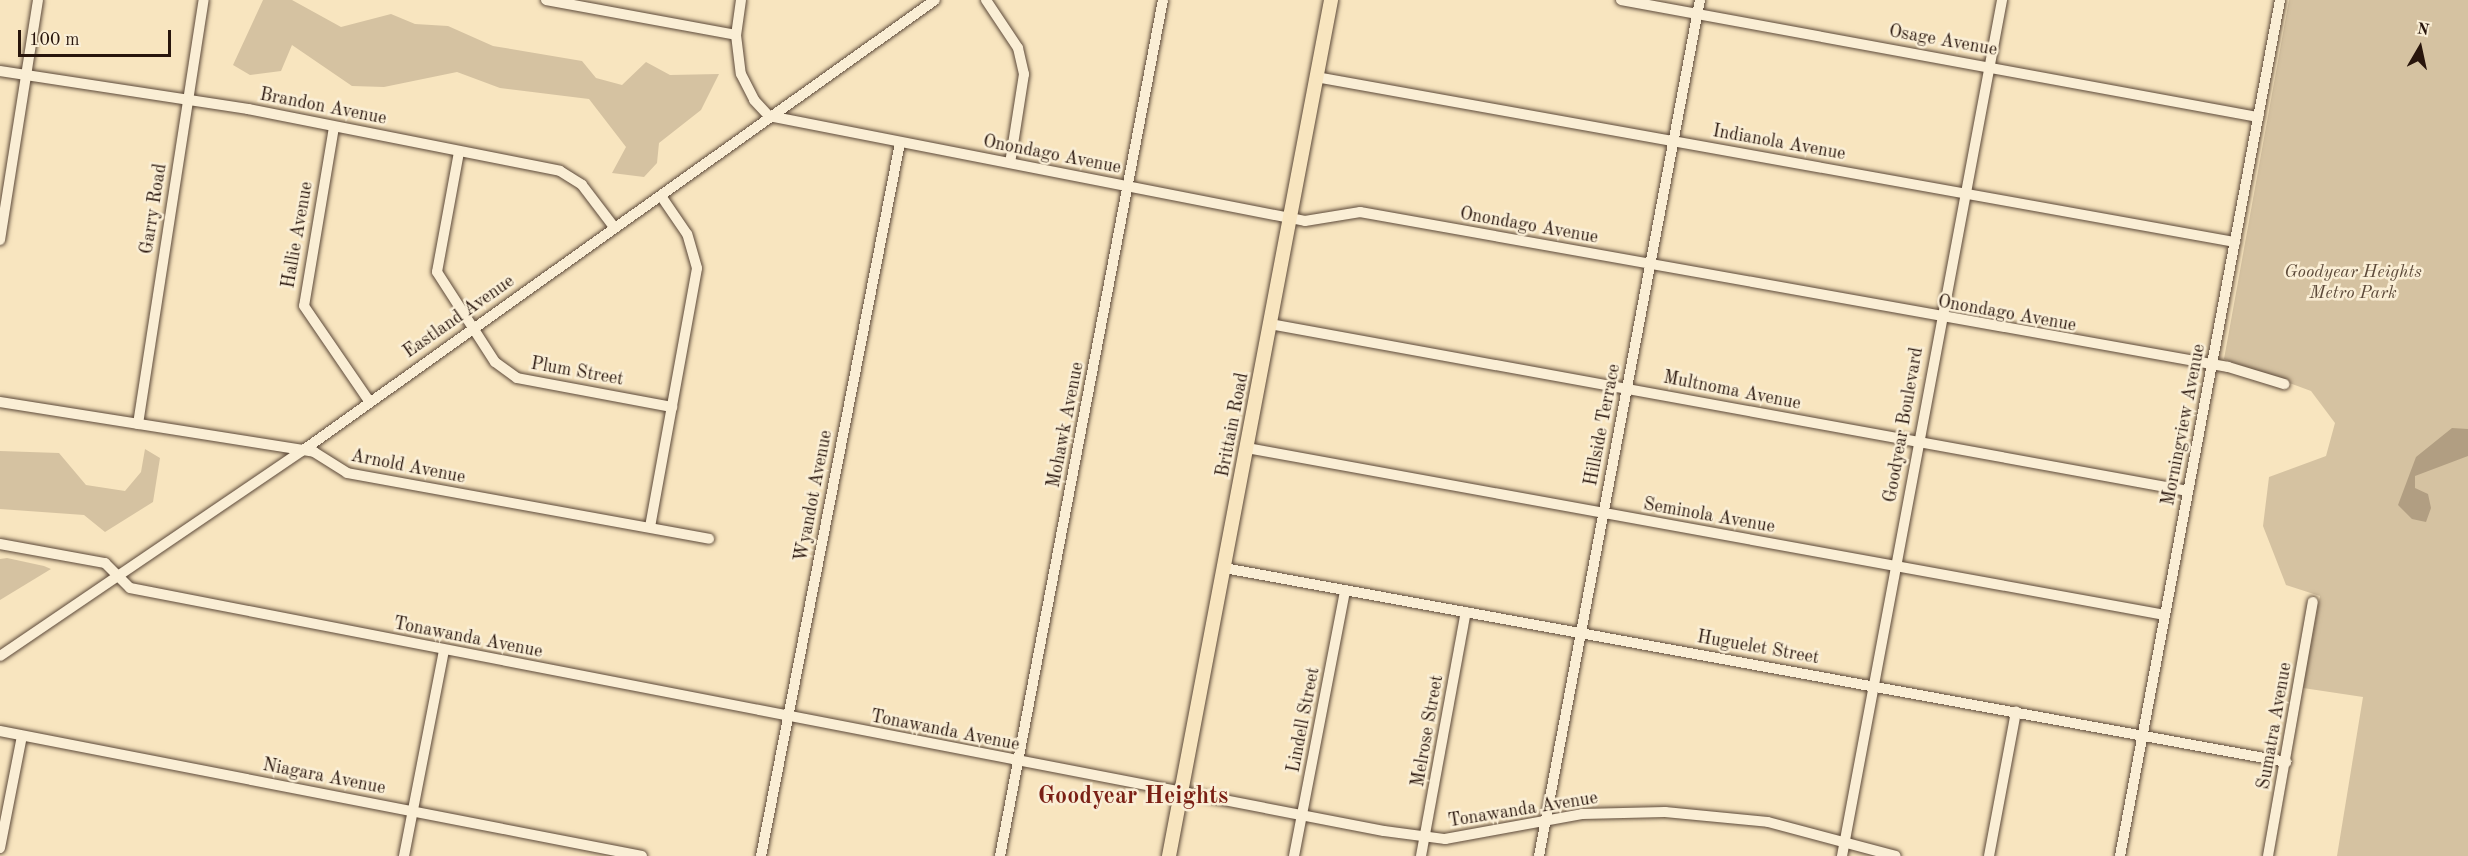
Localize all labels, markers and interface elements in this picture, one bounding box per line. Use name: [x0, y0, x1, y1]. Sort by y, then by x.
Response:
scale bar: [21, 18, 174, 56]
north arrow: [2390, 18, 2450, 78]
street label: Osage Avenue: [1887, 21, 1999, 61]
text: N: [2416, 21, 2430, 39]
text: 100 m: [29, 31, 80, 49]
street label: Brandon Avenue: [258, 84, 388, 130]
street label: Indianola Avenue: [1711, 121, 1847, 165]
street label: Onondago Avenue: [981, 131, 1123, 179]
street label: Garry Road: [136, 162, 172, 256]
street label: Hallie Avenue: [278, 180, 318, 290]
street label: Onondago Avenue: [1458, 203, 1600, 249]
park label: Goodyear Heights Metro Park: [2284, 262, 2422, 304]
street label: Eastland Avenue: [399, 271, 519, 363]
street label: Onondago Avenue: [1936, 291, 2078, 337]
street label: Morningview Avenue: [2158, 342, 2210, 508]
street label: Goodyear Boulevard: [1880, 346, 1928, 504]
street label: Plum Street: [529, 353, 625, 391]
street label: Mohawk Avenue: [1043, 360, 1089, 490]
street label: Hillside Terrace: [1581, 362, 1625, 488]
street label: Multnoma Avenue: [1661, 367, 1803, 415]
street label: Brittain Road: [1212, 371, 1254, 479]
street label: Wyandot Avenue: [791, 428, 837, 564]
street label: Arnold Avenue: [349, 445, 467, 489]
street label: Seminola Avenue: [1642, 494, 1776, 538]
street label: Tonawanda Avenue: [392, 613, 544, 663]
street label: Huguelet Street: [1695, 627, 1821, 669]
street label: Sumatra Avenue: [2253, 661, 2297, 791]
street label: Lindell Street: [1283, 666, 1325, 774]
street label: Melrose Street: [1408, 673, 1448, 789]
street label: Tonawanda Avenue: [869, 706, 1021, 756]
street label: Niagara Avenue: [261, 755, 387, 799]
district label: Goodyear Heights: [1038, 784, 1228, 812]
street label: Tonawanda Avenue: [1447, 788, 1599, 832]

